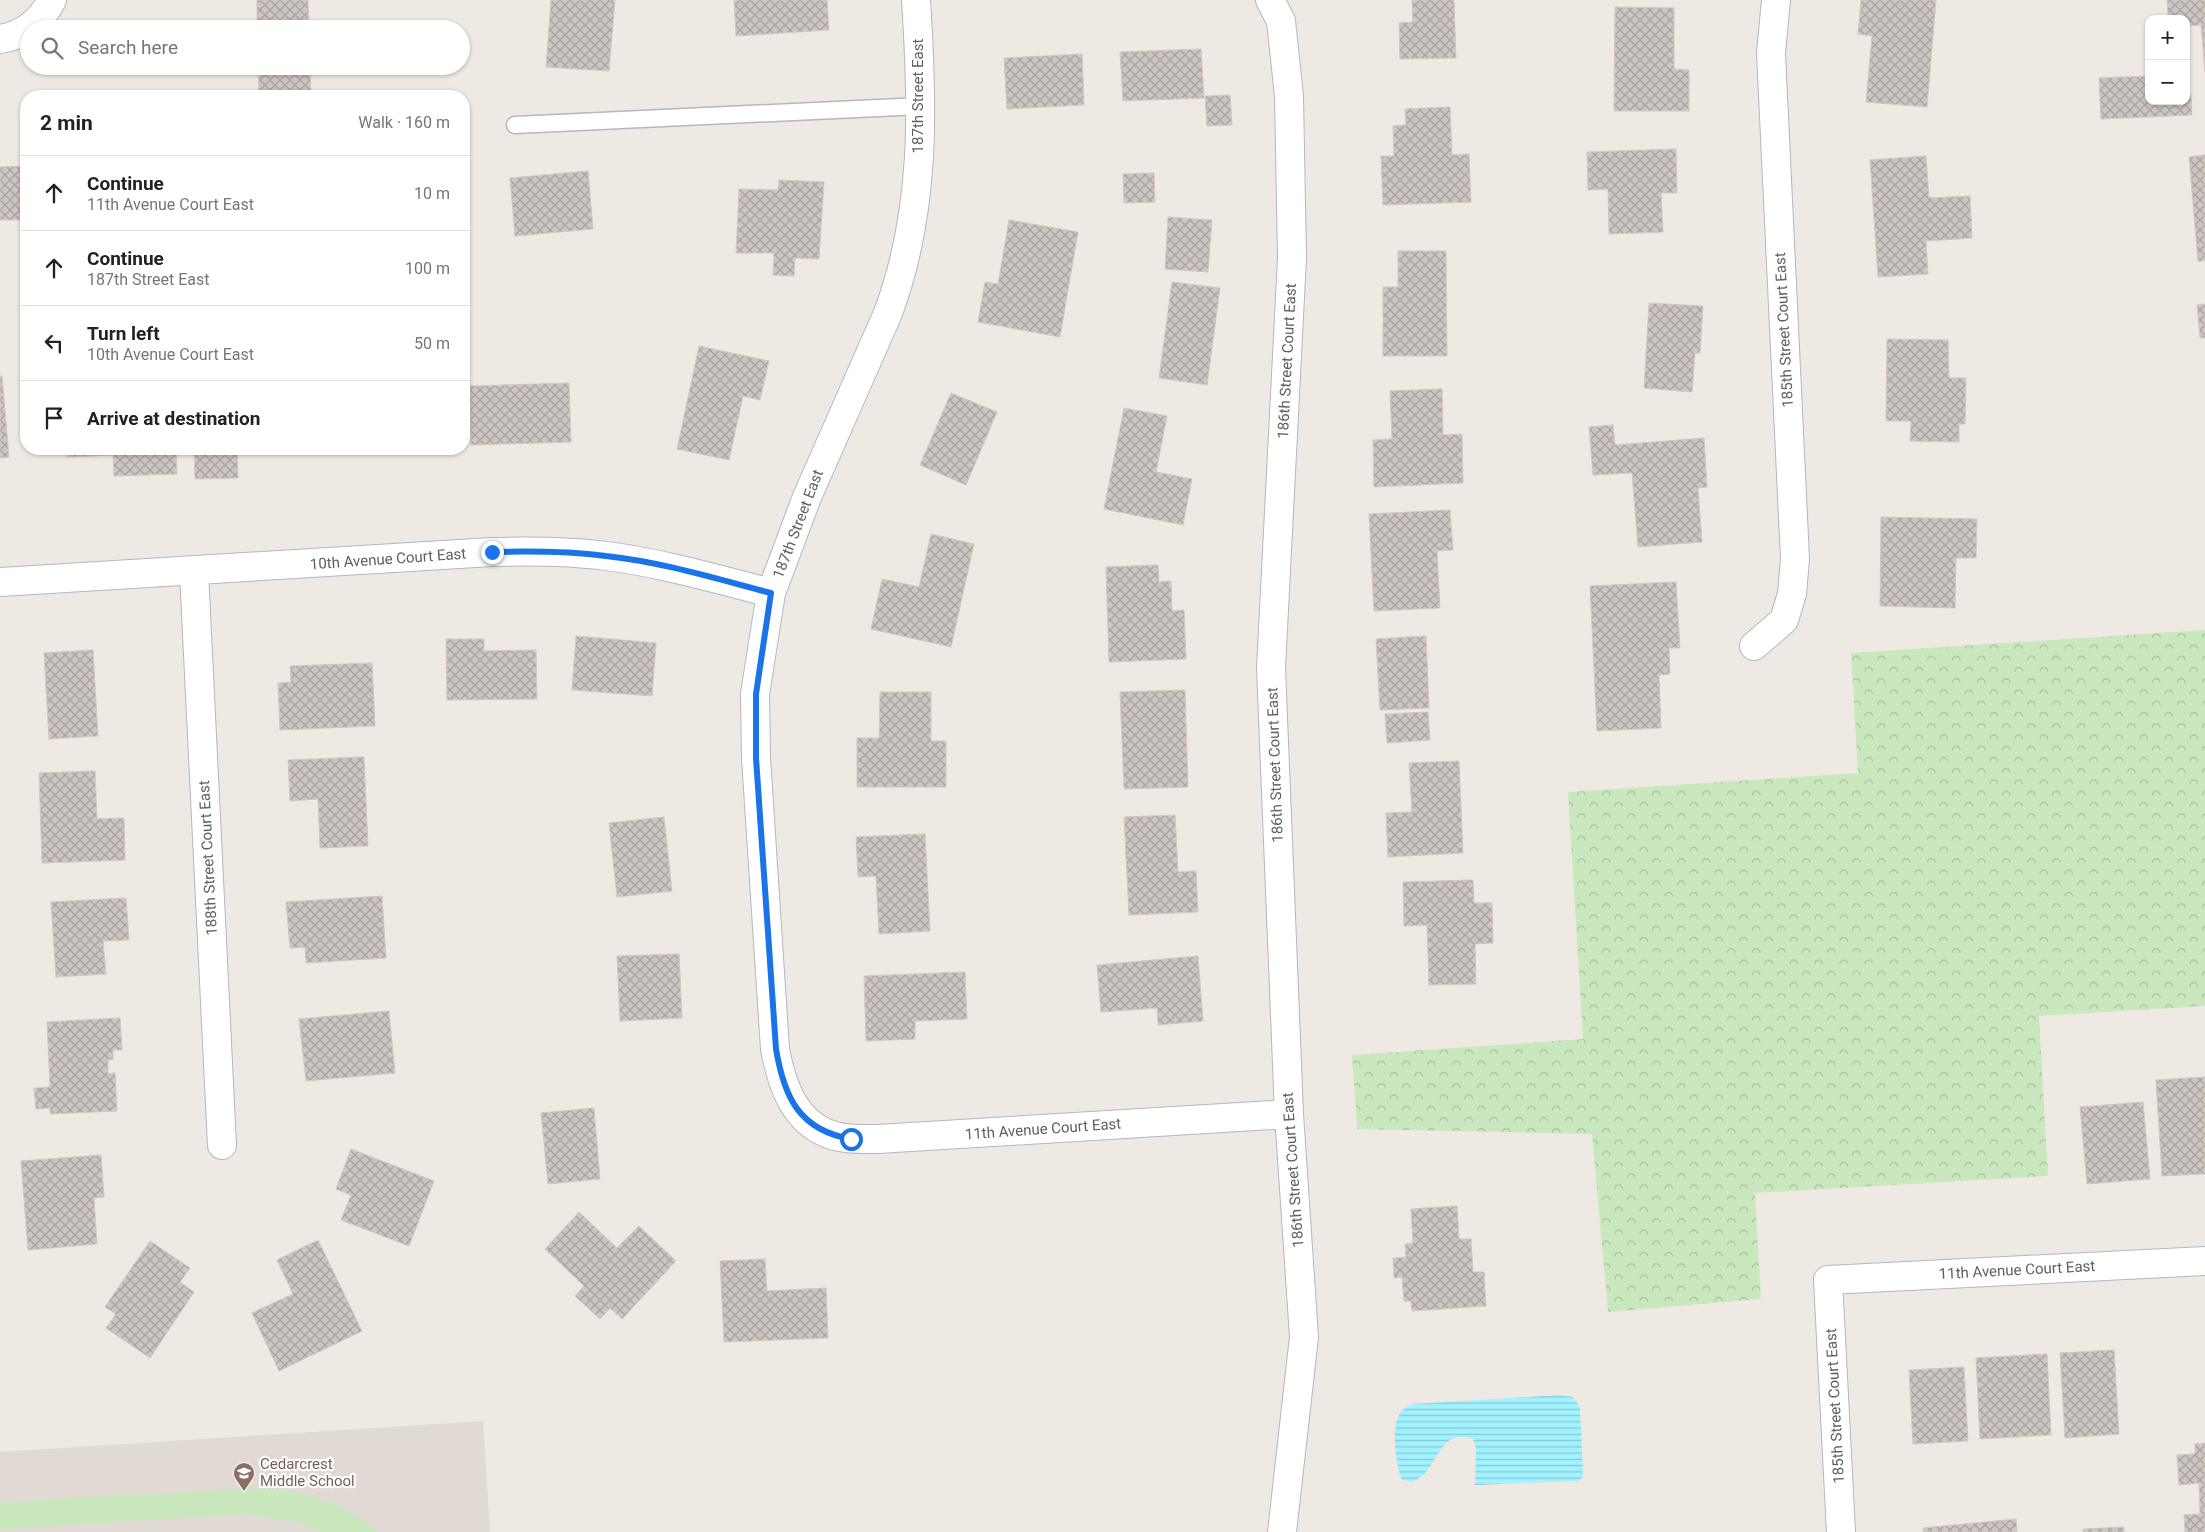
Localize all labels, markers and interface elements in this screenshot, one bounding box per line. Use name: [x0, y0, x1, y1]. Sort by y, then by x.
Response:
map controls: [2145, 15, 2190, 105]
button: +: [2145, 15, 2190, 60]
search box: [20, 20, 470, 75]
icon: search: [38, 34, 66, 62]
text: Search here: [78, 36, 178, 59]
street label: 187th Street East: [909, 39, 927, 153]
button: −: [2145, 60, 2190, 105]
text: 2 min: [40, 111, 93, 135]
text: Walk · 160 m: [358, 113, 450, 132]
text: Continue: [87, 172, 164, 195]
icon: ahead: [40, 179, 68, 207]
text: 10 m: [414, 184, 450, 203]
text: 11th Avenue Court East: [87, 195, 254, 214]
text: Continue: [87, 247, 164, 270]
street label: 185th Street Court East: [1771, 252, 1797, 408]
icon: ahead: [40, 254, 68, 282]
text: 100 m: [405, 259, 450, 278]
text: 187th Street East: [87, 270, 209, 289]
street label: 186th Street Court East: [1274, 283, 1300, 439]
text: Turn left: [87, 322, 160, 345]
icon: left: [40, 329, 68, 357]
text: 50 m: [414, 334, 450, 353]
text: 10th Avenue Court East: [87, 345, 254, 364]
icon: arrive: [40, 404, 68, 432]
text: Arrive at destination: [87, 407, 260, 430]
street label: 187th Street East: [769, 467, 827, 581]
route end: [481, 541, 504, 564]
street label: 10th Avenue Court East: [309, 545, 467, 573]
street label: 186th Street Court East: [1263, 687, 1287, 843]
street label: 188th Street Court East: [195, 780, 221, 936]
street label: 186th Street Court East: [1279, 1092, 1307, 1248]
street label: 11th Avenue Court East: [964, 1115, 1122, 1143]
route start: [840, 1128, 863, 1151]
street label: 11th Avenue Court East: [1938, 1257, 2096, 1283]
street label: 185th Street Court East: [1822, 1328, 1848, 1484]
place label: Cedarcrest Middle School: [260, 1455, 355, 1490]
school or university icon: Cedarcrest Middle School: [232, 1461, 256, 1492]

